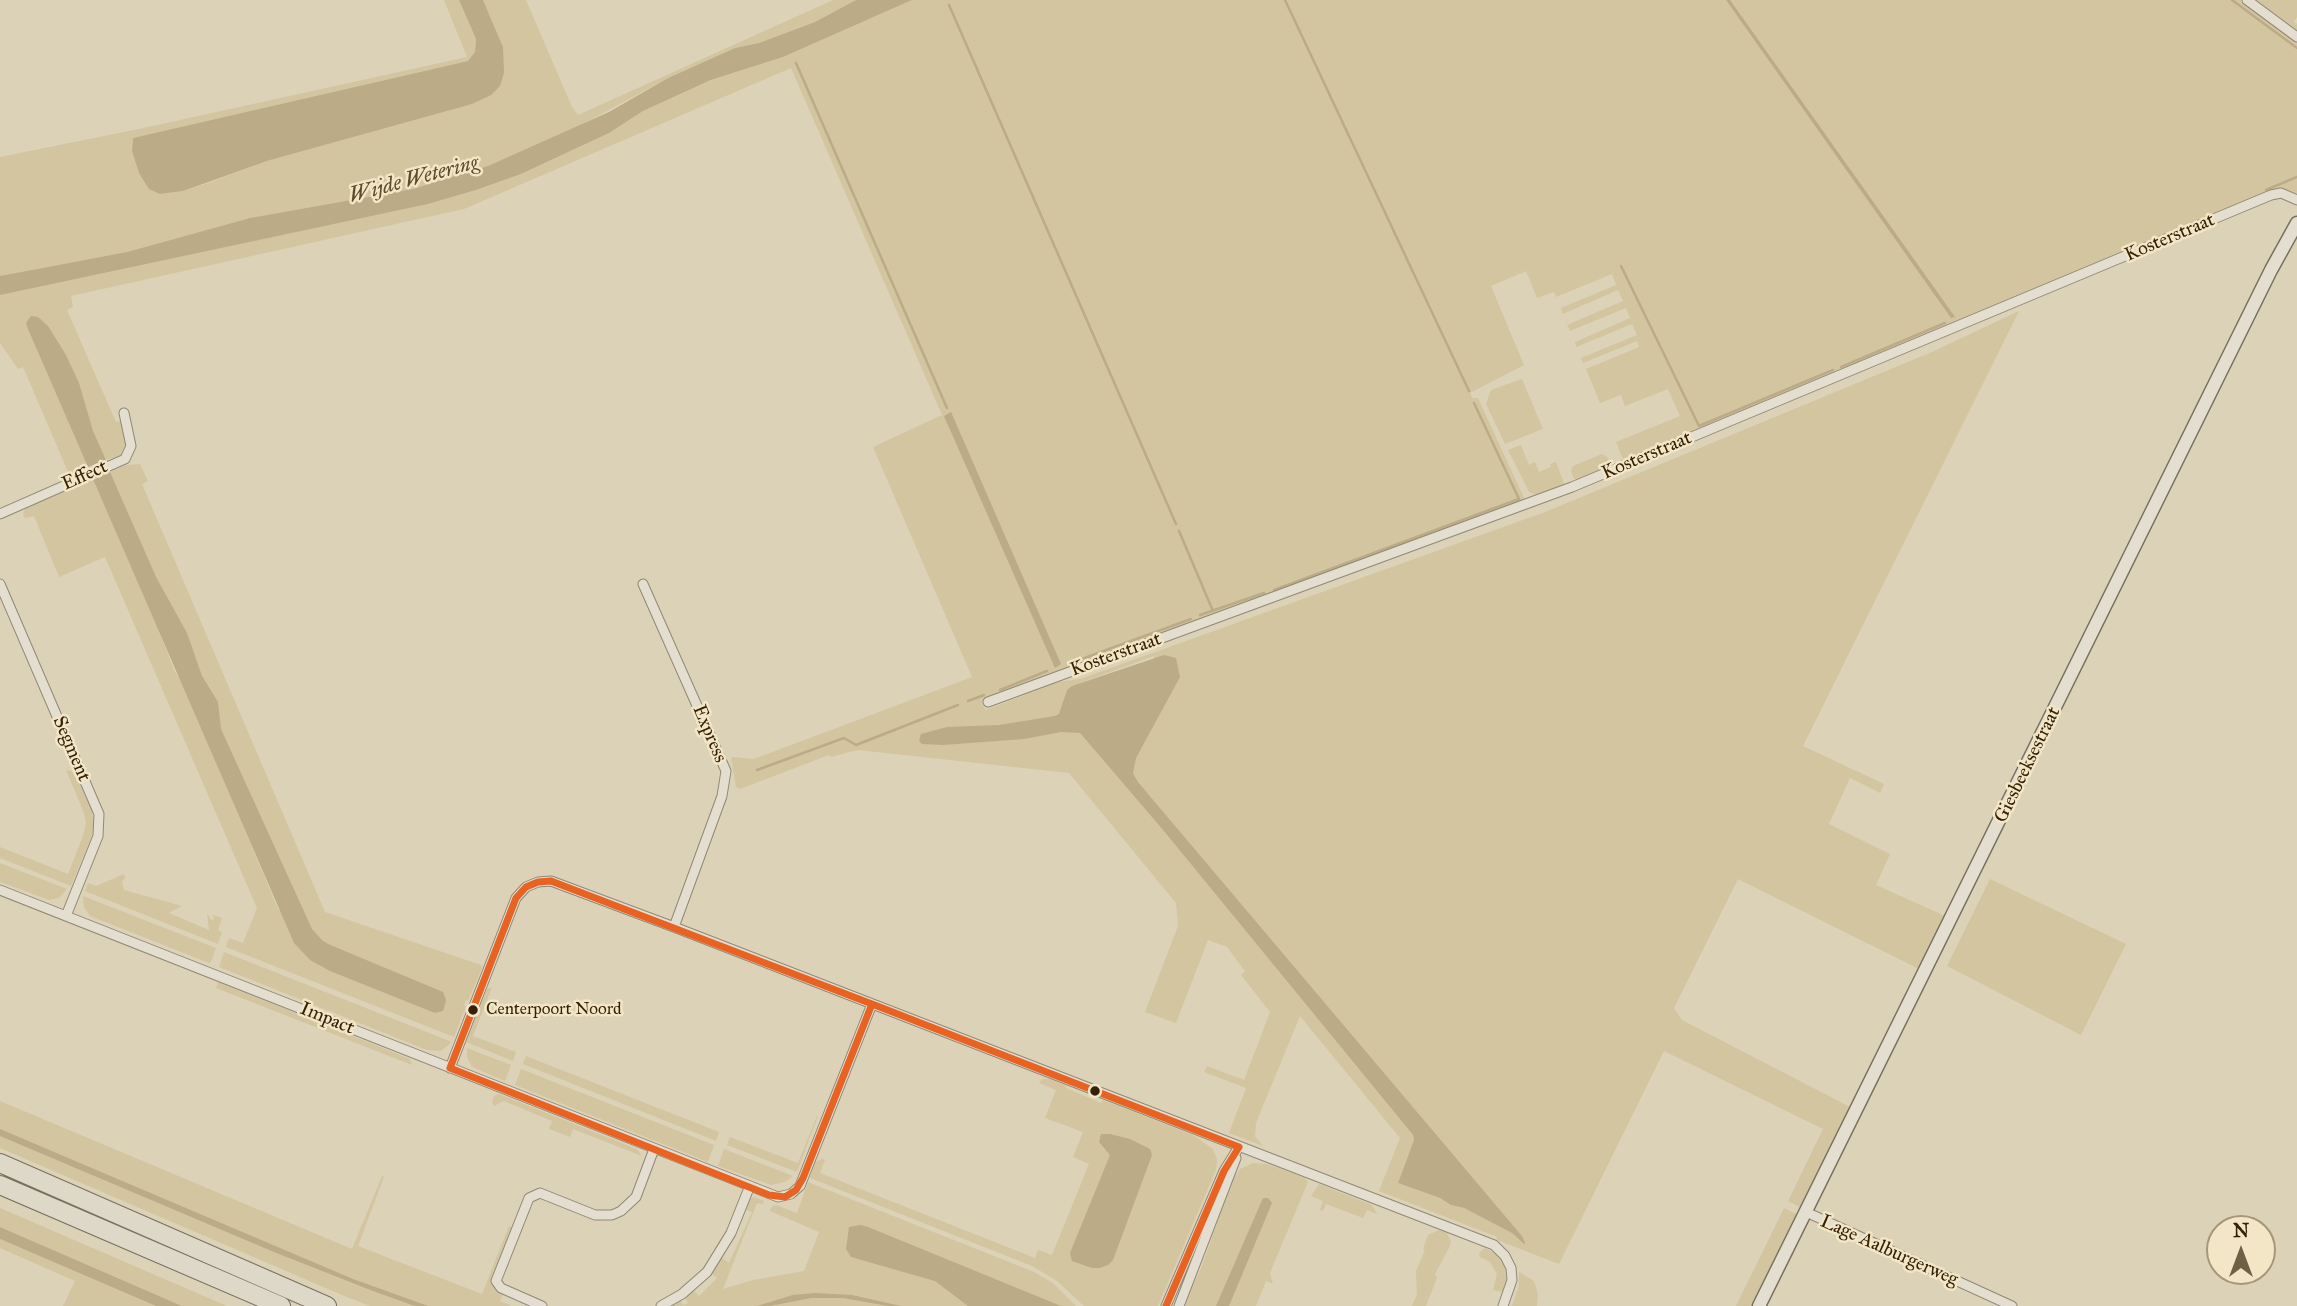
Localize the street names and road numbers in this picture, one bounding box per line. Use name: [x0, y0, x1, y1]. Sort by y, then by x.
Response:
street label: Kosterstraat: [2122, 209, 2218, 267]
street label: Kosterstraat: [1599, 427, 1695, 485]
street label: Effect: [59, 456, 111, 496]
street label: Kosterstraat: [1067, 628, 1165, 682]
street label: Express: [687, 702, 731, 766]
street label: Giesbeeksestraat: [1990, 703, 2066, 827]
street label: Segment: [47, 713, 95, 785]
street label: Impact: [297, 998, 357, 1040]
street label: Lage Aalburgerweg: [1817, 1210, 1961, 1292]

